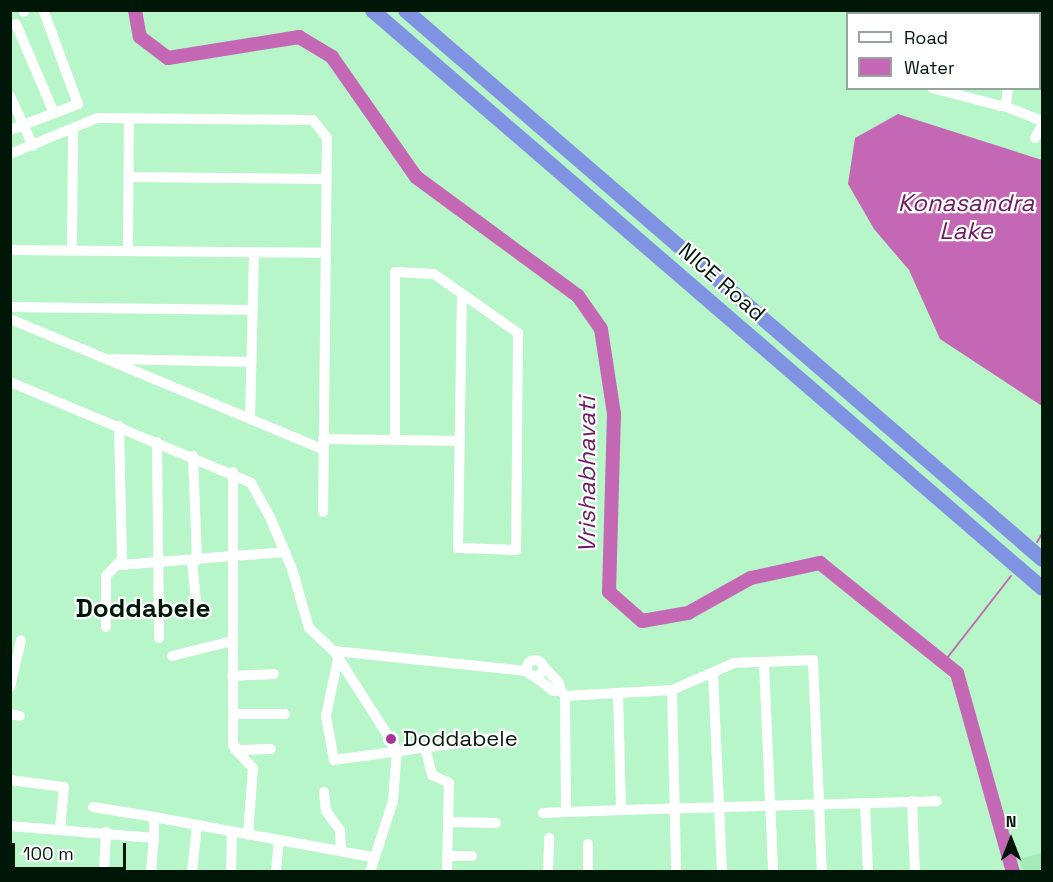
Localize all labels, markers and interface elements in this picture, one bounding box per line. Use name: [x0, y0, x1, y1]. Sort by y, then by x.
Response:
legend: [846, 12, 1041, 90]
text: Road: [904, 26, 948, 49]
text: Water: [904, 56, 955, 79]
water label: Konasandra Lake: [898, 189, 1034, 245]
street label: NICE Road: [673, 237, 771, 327]
water label: Vrishabhavati: [573, 397, 601, 553]
district label: Doddabele: [76, 593, 210, 625]
place label: Doddabele: [403, 726, 518, 752]
marker: Doddabele: [384, 732, 398, 746]
north arrow: [981, 810, 1041, 870]
text: N: [1006, 811, 1016, 832]
scale bar: [15, 831, 129, 869]
text: 100 m: [23, 842, 74, 865]

